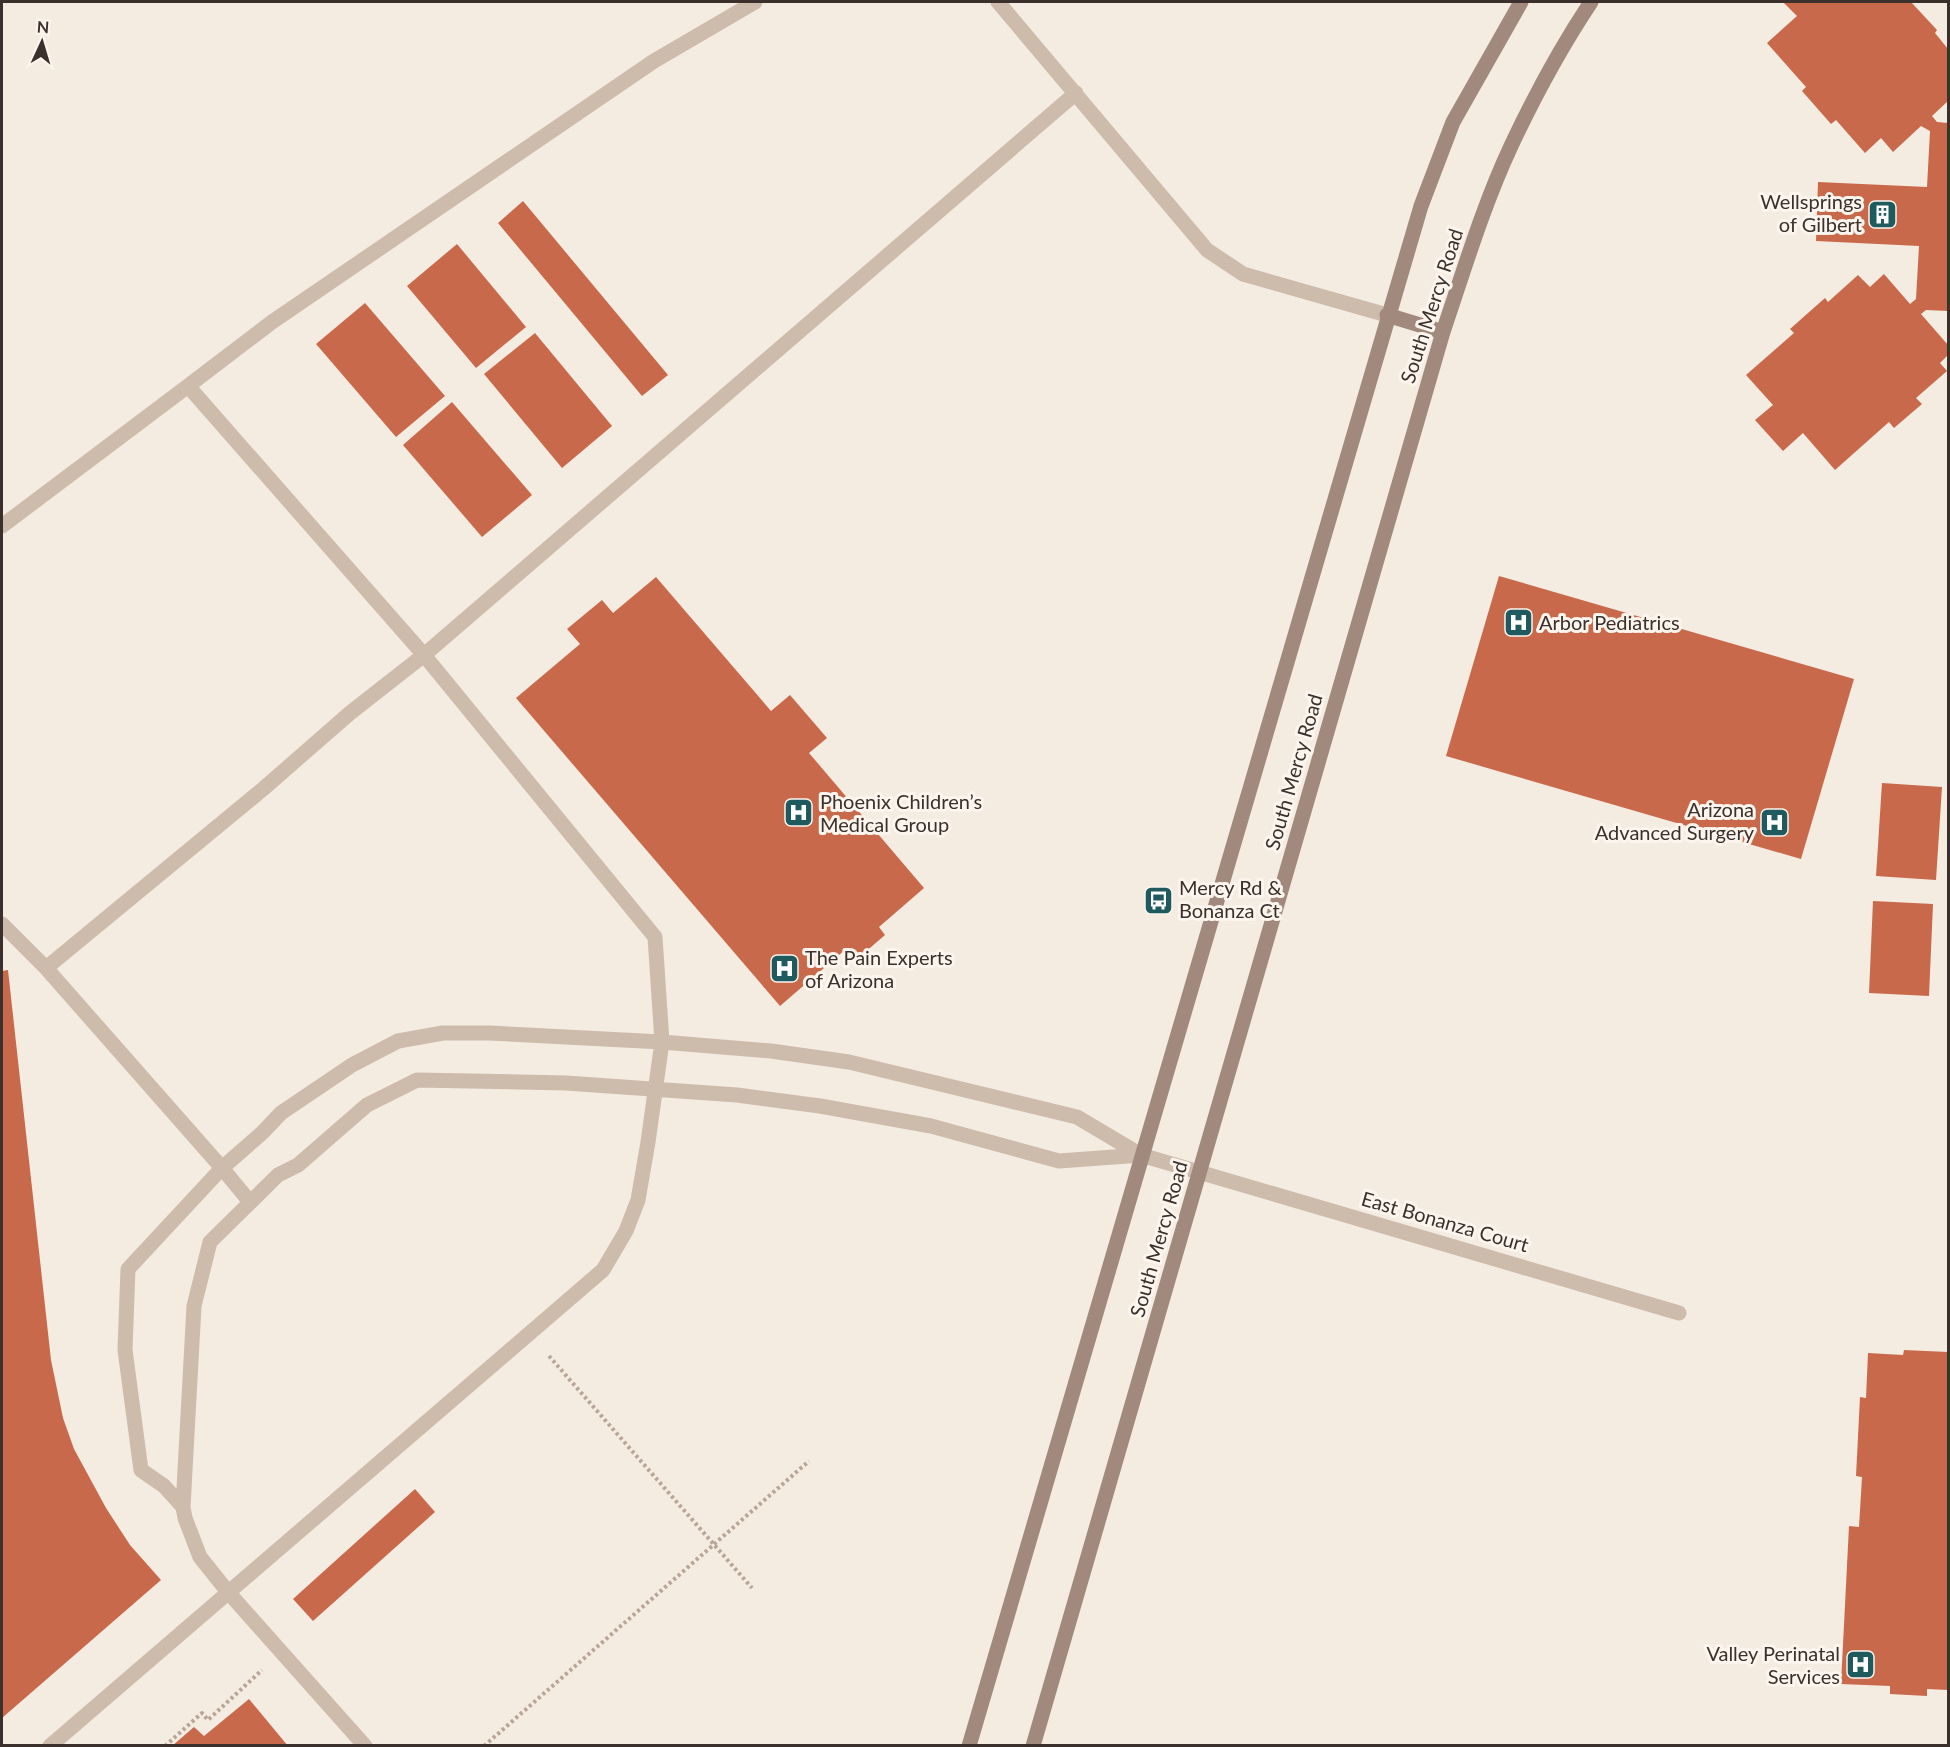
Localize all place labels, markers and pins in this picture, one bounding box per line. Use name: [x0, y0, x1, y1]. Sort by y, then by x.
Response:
place label: Wellsprings of Gilbert: [1760, 189, 1862, 236]
building icon: Wellsprings of Gilbert: [1867, 198, 1899, 230]
hospital icon: Arbor Pediatrics: [1502, 607, 1534, 639]
place label: Arbor Pediatrics: [1539, 610, 1680, 634]
place label: Phoenix Children’s Medical Group: [820, 789, 982, 836]
hospital icon: Phoenix Children’s Medical Group: [783, 797, 815, 829]
place label: Arizona Advanced Surgery: [1595, 797, 1755, 844]
hospital icon: Arizona Advanced Surgery: [1759, 806, 1791, 838]
place label: Mercy Rd & Bonanza Ct: [1179, 875, 1283, 922]
bus stop icon: Mercy Rd & Bonanza Ct: [1142, 884, 1174, 916]
place label: The Pain Experts of Arizona: [805, 945, 953, 992]
hospital icon: The Pain Experts of Arizona: [768, 953, 800, 985]
place label: Valley Perinatal Services: [1706, 1641, 1840, 1688]
hospital icon: Valley Perinatal Services: [1845, 1649, 1877, 1681]

